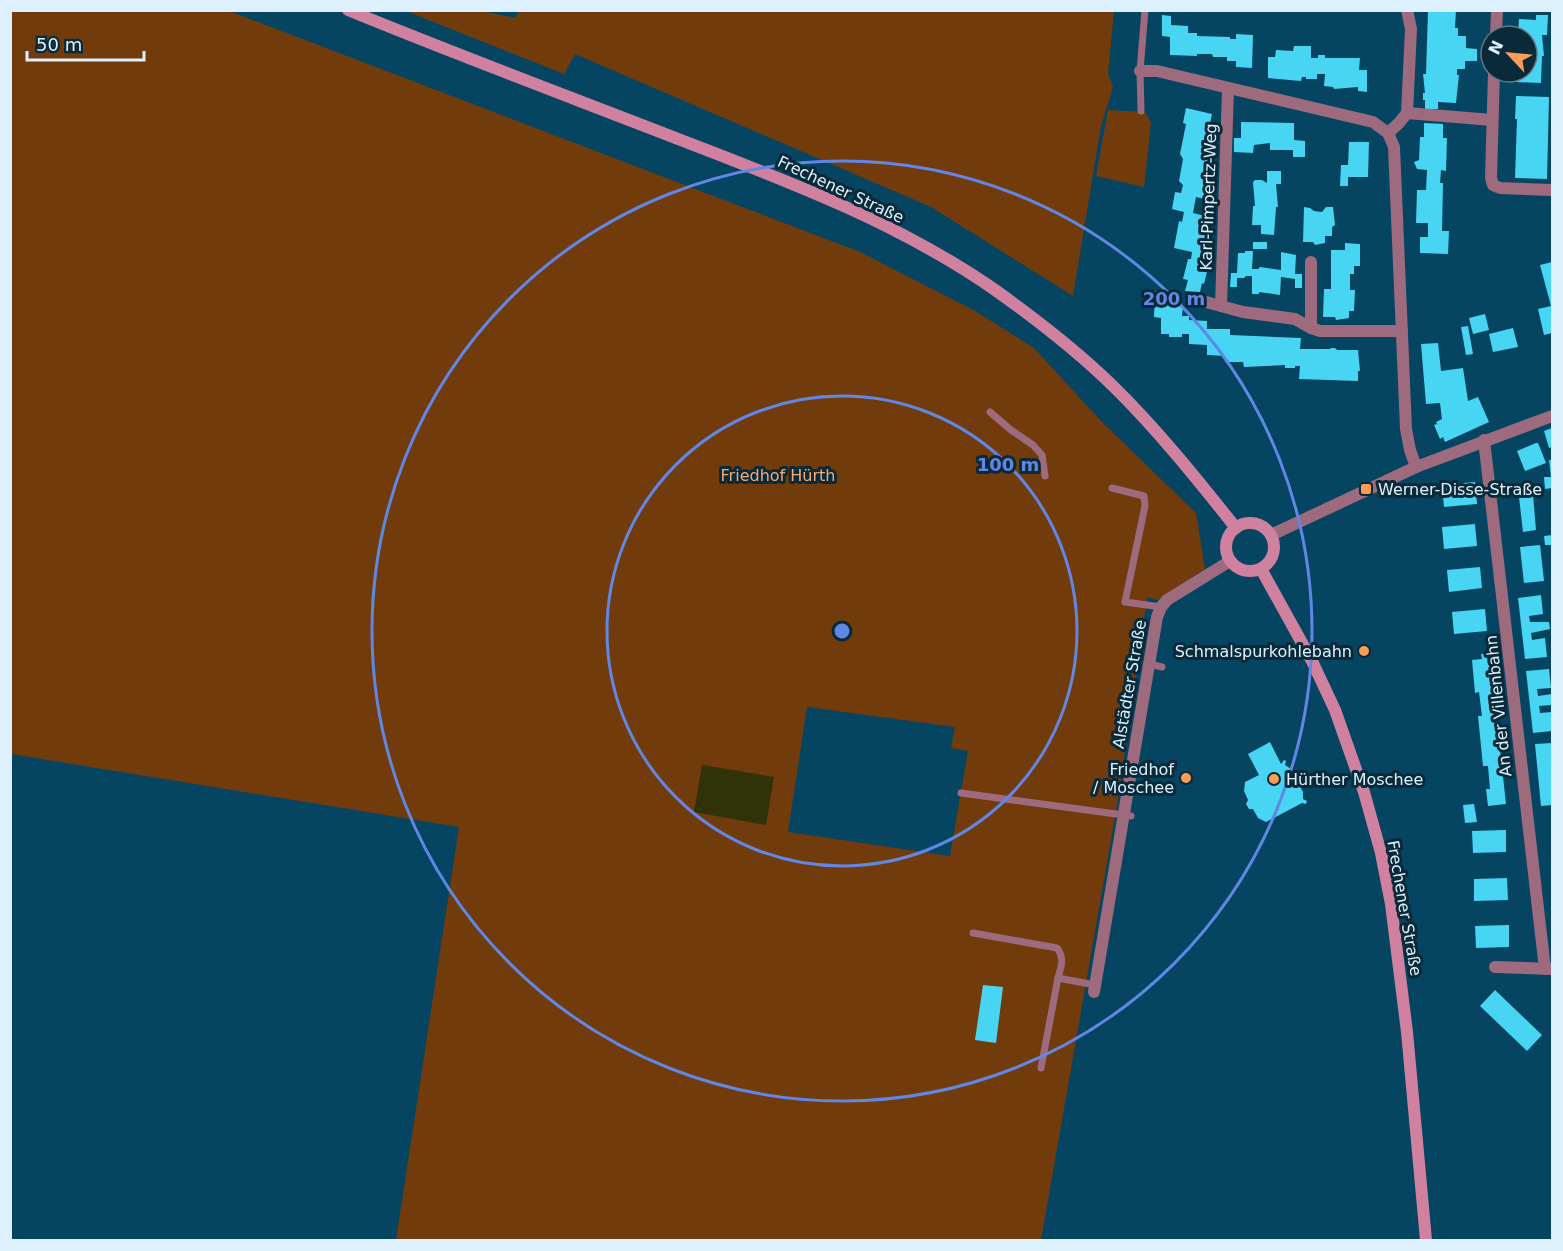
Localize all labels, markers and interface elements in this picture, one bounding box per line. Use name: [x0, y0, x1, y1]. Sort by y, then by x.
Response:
scale bar: [27, 24, 144, 62]
north arrow: [1479, 24, 1539, 84]
text: 50 m: [36, 34, 82, 55]
text: N: [1484, 37, 1507, 58]
street label: Karl-Pimpertz-Weg: [1196, 123, 1221, 271]
street label: Frechener Straße: [775, 152, 907, 227]
text: 200 m: [1143, 288, 1205, 309]
text: 100 m: [977, 454, 1039, 475]
park label: Friedhof Hürth: [721, 466, 835, 485]
place label: Werner-Disse-Straße: [1378, 480, 1542, 499]
marker: Werner-Disse-Straße: [1359, 482, 1373, 496]
street label: Alstädter Straße: [1109, 618, 1150, 750]
centre of rings: [832, 621, 852, 641]
street label: An der Villenbahn: [1482, 634, 1515, 778]
place label: Schmalspurkohlebahn: [1175, 642, 1352, 661]
marker: Schmalspurkohlebahn: [1357, 644, 1371, 658]
place label: Friedhof / Moschee: [1093, 760, 1174, 797]
place label: Hürther Moschee: [1286, 770, 1423, 789]
marker: Friedhof / Moschee: [1179, 771, 1193, 785]
marker: Hürther Moschee: [1267, 772, 1281, 786]
street label: Frechener Straße: [1383, 839, 1426, 977]

